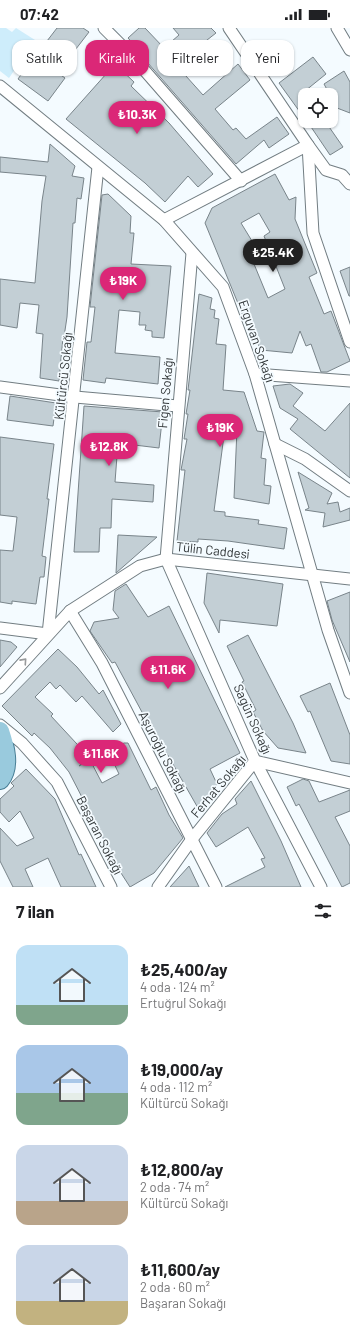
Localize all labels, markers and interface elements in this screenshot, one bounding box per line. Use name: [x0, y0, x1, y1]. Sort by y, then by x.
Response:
text: 07:42: [20, 5, 59, 23]
chip: Satılık: [12, 40, 77, 76]
chip: Kiralık: [85, 40, 149, 76]
chip: Filtreler: [157, 40, 233, 76]
chip: Yeni: [241, 40, 294, 76]
map controls: [298, 88, 338, 128]
button: locate: [298, 88, 338, 128]
pin: ₺10.3K: [104, 101, 170, 135]
text: ₺10.3K: [117, 106, 157, 122]
pin: ₺25.4K: [240, 239, 306, 273]
text: ₺25.4K: [252, 244, 294, 260]
pin: ₺19K: [99, 267, 147, 301]
text: ₺19K: [109, 272, 137, 288]
street label: Erguvan Sokağı: [235, 298, 279, 384]
street label: Kültürcü Sokağı: [50, 331, 76, 421]
street label: Figen Sokağı: [154, 357, 176, 429]
pin: ₺19K: [196, 414, 244, 448]
text: ₺19K: [206, 419, 234, 435]
pin: ₺12.8K: [76, 433, 142, 467]
text: ₺12.8K: [90, 438, 129, 454]
street label: Tülin Caddesi: [176, 538, 251, 562]
pin: ₺11.6K: [135, 656, 201, 690]
one-way arrow: [19, 659, 26, 666]
text: ₺11.6K: [150, 661, 186, 677]
street label: Sagün Sokağı: [230, 681, 276, 757]
street label: Aşuroğlu Sokağı: [135, 708, 191, 796]
pin: ₺11.6K: [68, 740, 134, 774]
text: ₺11.6K: [83, 745, 119, 761]
street label: Ferhat Sokağı: [187, 751, 249, 821]
street label: Başaran Sokağı: [73, 793, 127, 877]
icon: filters: [312, 900, 334, 922]
text: 7 ilan: [16, 901, 54, 921]
text: ₺25,400/ay: [140, 959, 228, 979]
icon: home: [48, 961, 96, 1009]
text: 4 oda · 124 m²: [140, 979, 215, 995]
text: Ertuğrul Sokağı: [140, 995, 226, 1011]
text: ₺19,000/ay: [140, 1059, 223, 1079]
icon: home: [48, 1061, 96, 1109]
text: 4 oda · 112 m²: [140, 1079, 212, 1095]
text: Kültürcü Sokağı: [140, 1095, 228, 1111]
text: ₺12,800/ay: [140, 1159, 223, 1179]
icon: home: [48, 1161, 96, 1209]
text: 2 oda · 74 m²: [140, 1179, 209, 1195]
text: Kültürcü Sokağı: [140, 1195, 228, 1211]
text: ₺11,600/ay: [140, 1259, 220, 1279]
icon: home: [48, 1261, 96, 1309]
text: 2 oda · 60 m²: [140, 1279, 210, 1295]
text: Başaran Sokağı: [140, 1295, 226, 1311]

